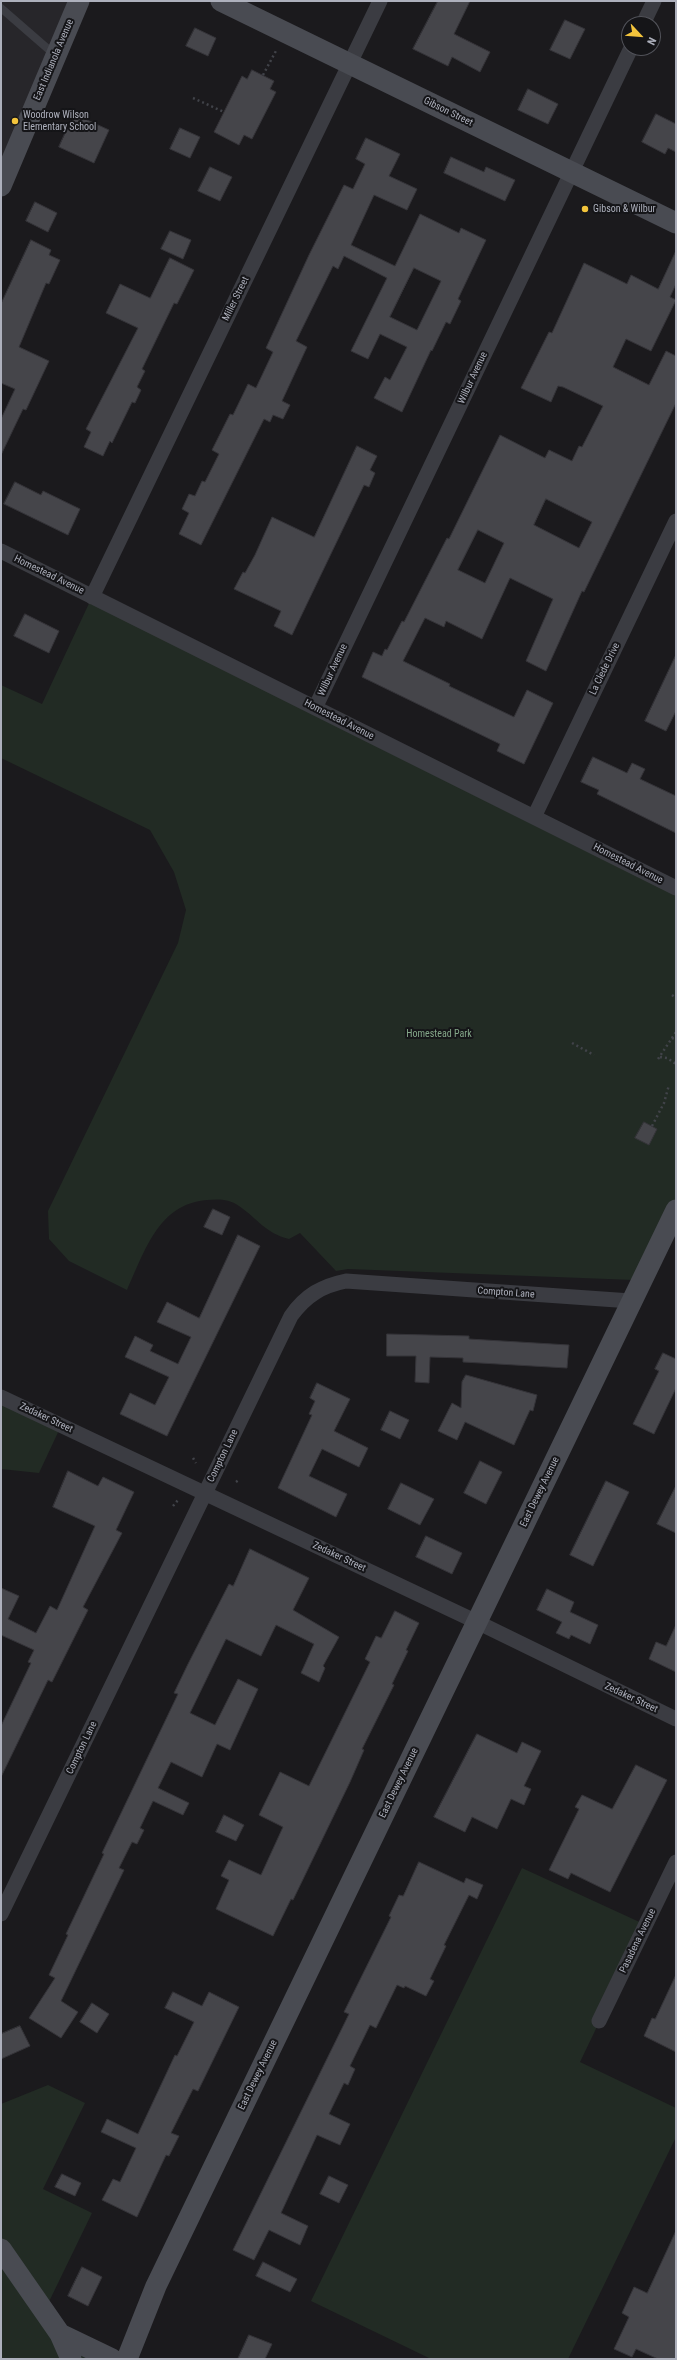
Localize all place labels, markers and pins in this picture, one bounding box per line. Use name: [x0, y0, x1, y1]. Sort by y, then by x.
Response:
place label: Woodrow Wilson Elementary School: [23, 109, 96, 132]
marker: Woodrow Wilson Elementary School: [10, 116, 20, 126]
place label: Gibson & Wilbur: [593, 203, 656, 215]
marker: Gibson & Wilbur: [580, 204, 590, 214]

